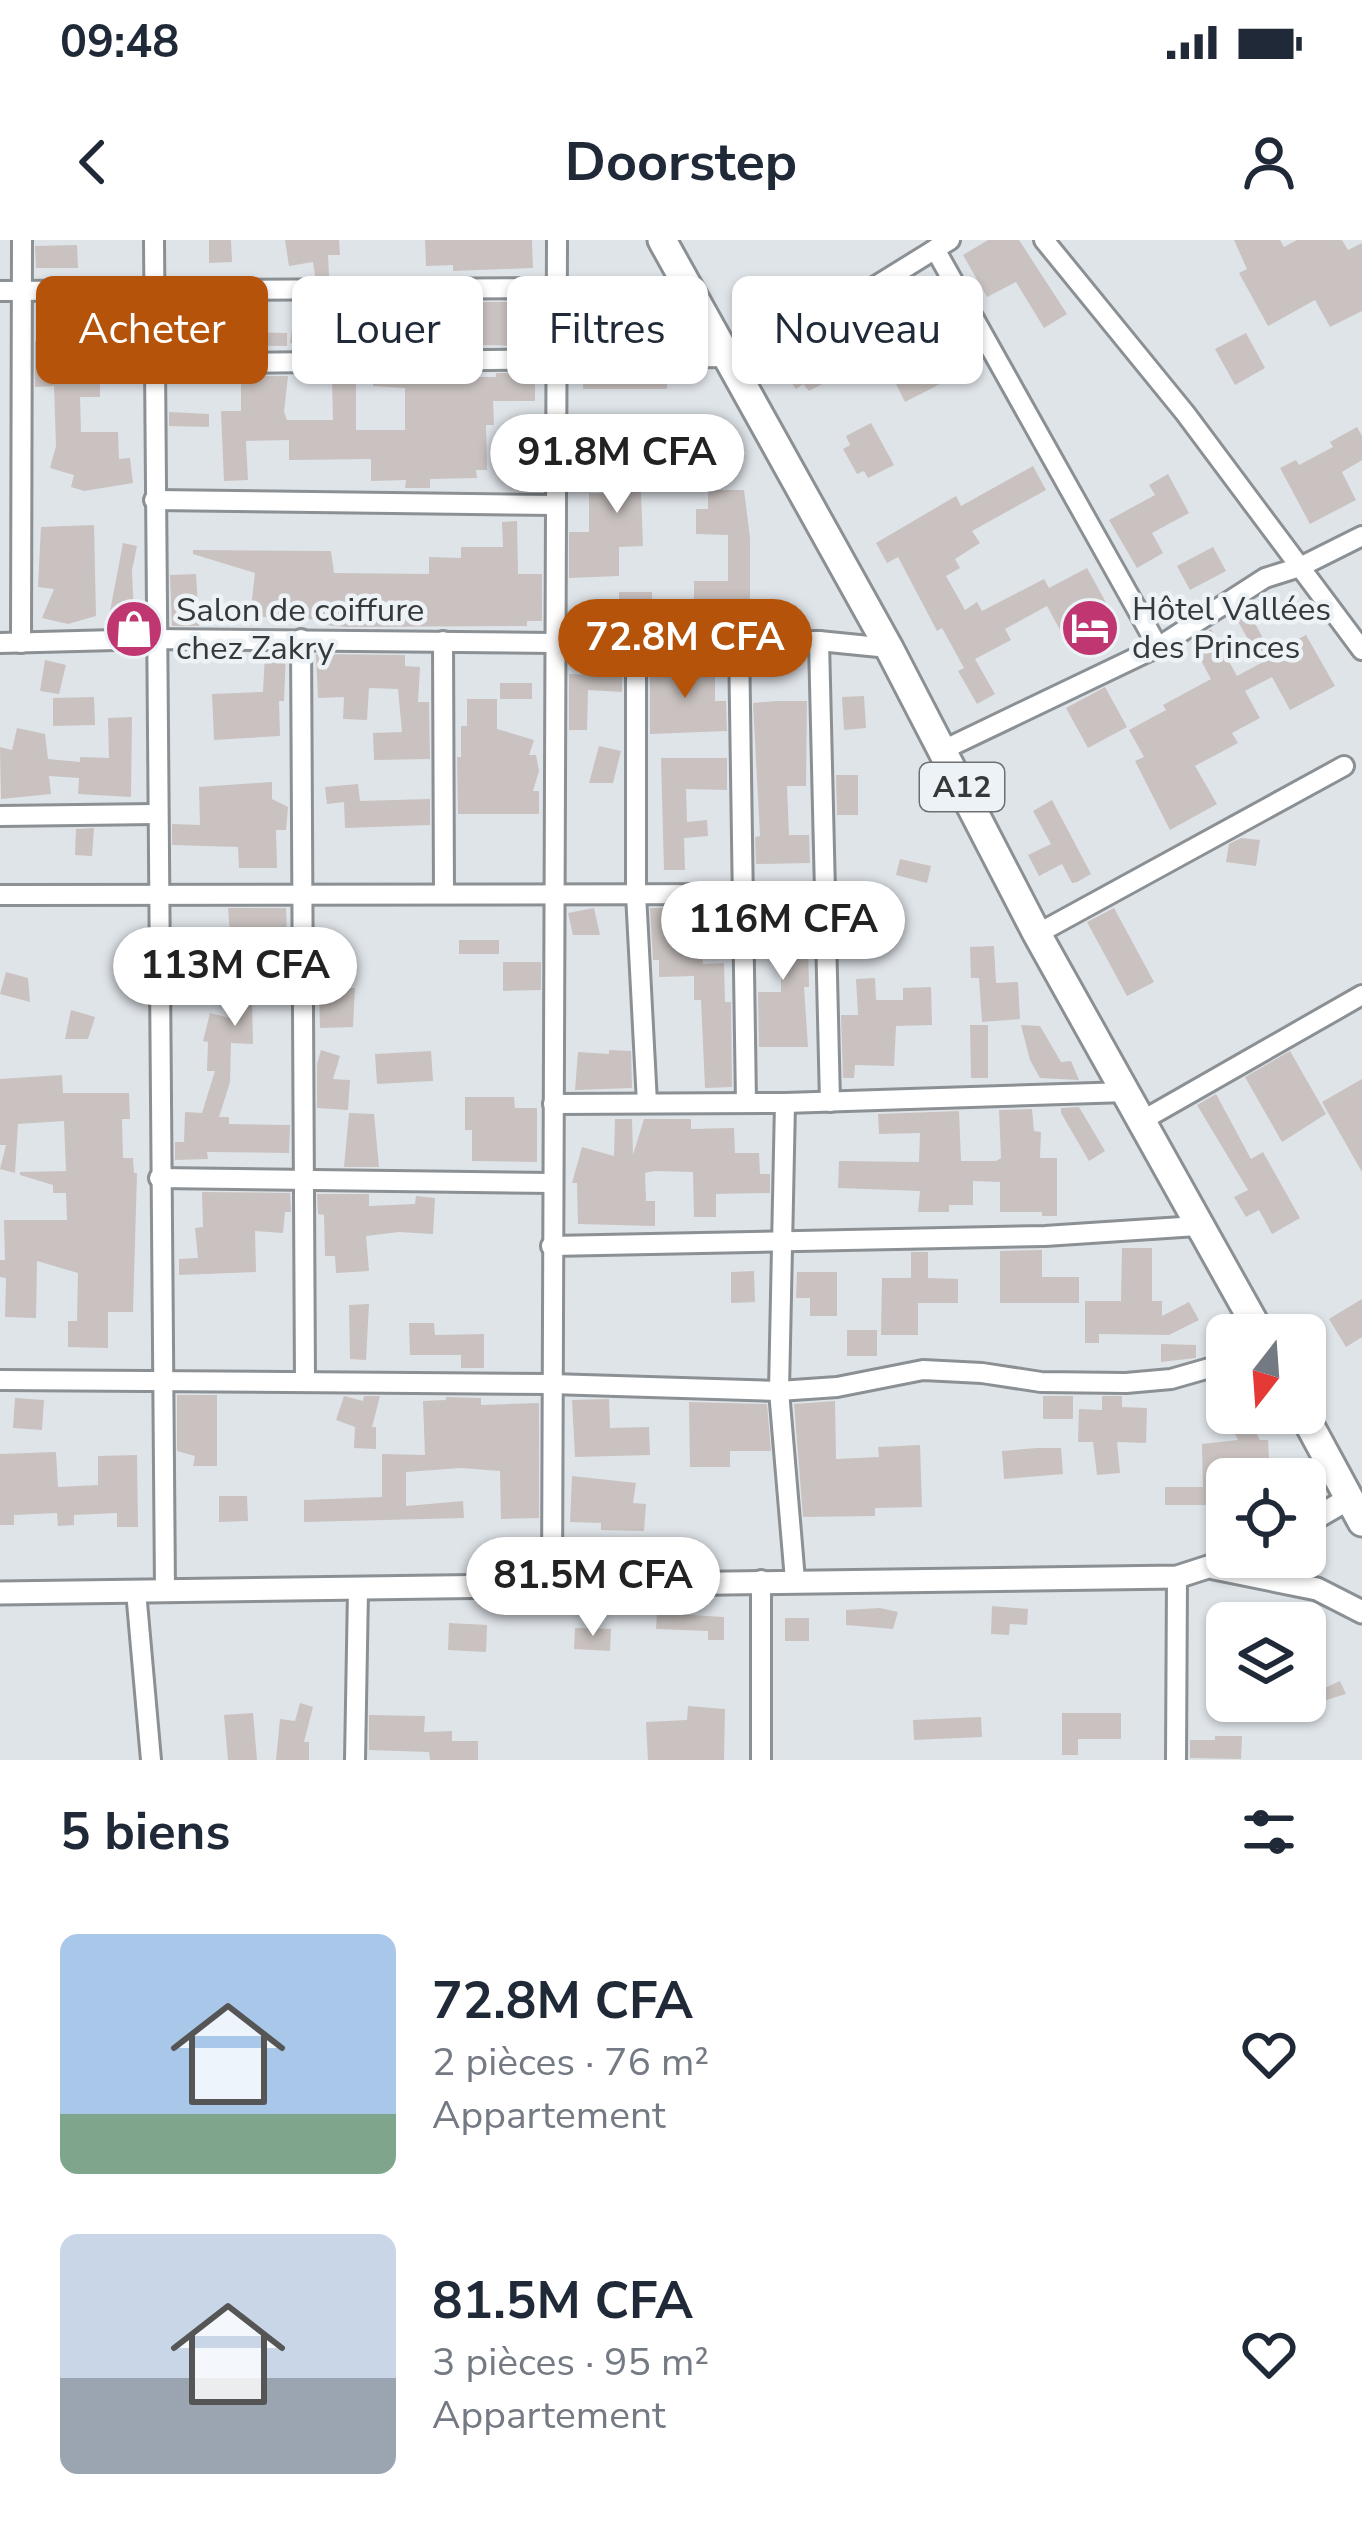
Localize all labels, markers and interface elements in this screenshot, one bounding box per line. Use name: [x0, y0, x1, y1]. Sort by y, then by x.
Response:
text: 09:48: [60, 12, 179, 73]
text: Doorstep: [565, 125, 797, 199]
icon: back: [60, 129, 126, 195]
icon: person: [1236, 129, 1302, 195]
chip: Acheter: [36, 276, 268, 384]
chip: Louer: [292, 276, 483, 384]
chip: Filtres: [507, 276, 708, 384]
chip: Nouveau: [732, 276, 983, 384]
pin: 91.8M CFA: [480, 414, 754, 516]
text: 91.8M CFA: [517, 426, 717, 479]
place label: Hôtel Vallées des Princes: [1132, 587, 1331, 670]
place label: Salon de coiffure chez Zakry: [176, 588, 424, 671]
hotel icon: Hôtel Vallées des Princes: [1059, 597, 1121, 659]
shop icon: Salon de coiffure chez Zakry: [103, 598, 165, 660]
pin: 72.8M CFA: [548, 599, 822, 701]
text: 72.8M CFA: [585, 611, 785, 664]
road number: A12: [920, 763, 1004, 811]
pin: 116M CFA: [659, 881, 907, 983]
text: 116M CFA: [688, 893, 878, 946]
pin: 113M CFA: [111, 927, 359, 1029]
text: 113M CFA: [140, 939, 330, 992]
north arrow: [1206, 1314, 1326, 1434]
map controls: [1206, 1314, 1326, 1722]
button: locate: [1206, 1458, 1326, 1578]
pin: 81.5M CFA: [456, 1537, 730, 1639]
text: 81.5M CFA: [493, 1549, 693, 1602]
button: layers: [1206, 1602, 1326, 1722]
text: 5 biens: [60, 1797, 230, 1867]
icon: filters: [1236, 1799, 1302, 1865]
text: 72.8M CFA: [432, 1966, 693, 2036]
icon: home: [156, 1982, 300, 2126]
icon: heart: [1236, 2021, 1302, 2087]
text: 2 pièces · 76 m²: [432, 2036, 709, 2089]
text: Appartement: [432, 2089, 666, 2142]
text: 81.5M CFA: [432, 2266, 693, 2336]
icon: home: [156, 2282, 300, 2426]
icon: heart: [1236, 2321, 1302, 2387]
text: 3 pièces · 95 m²: [432, 2336, 709, 2389]
text: Appartement: [432, 2389, 666, 2442]

